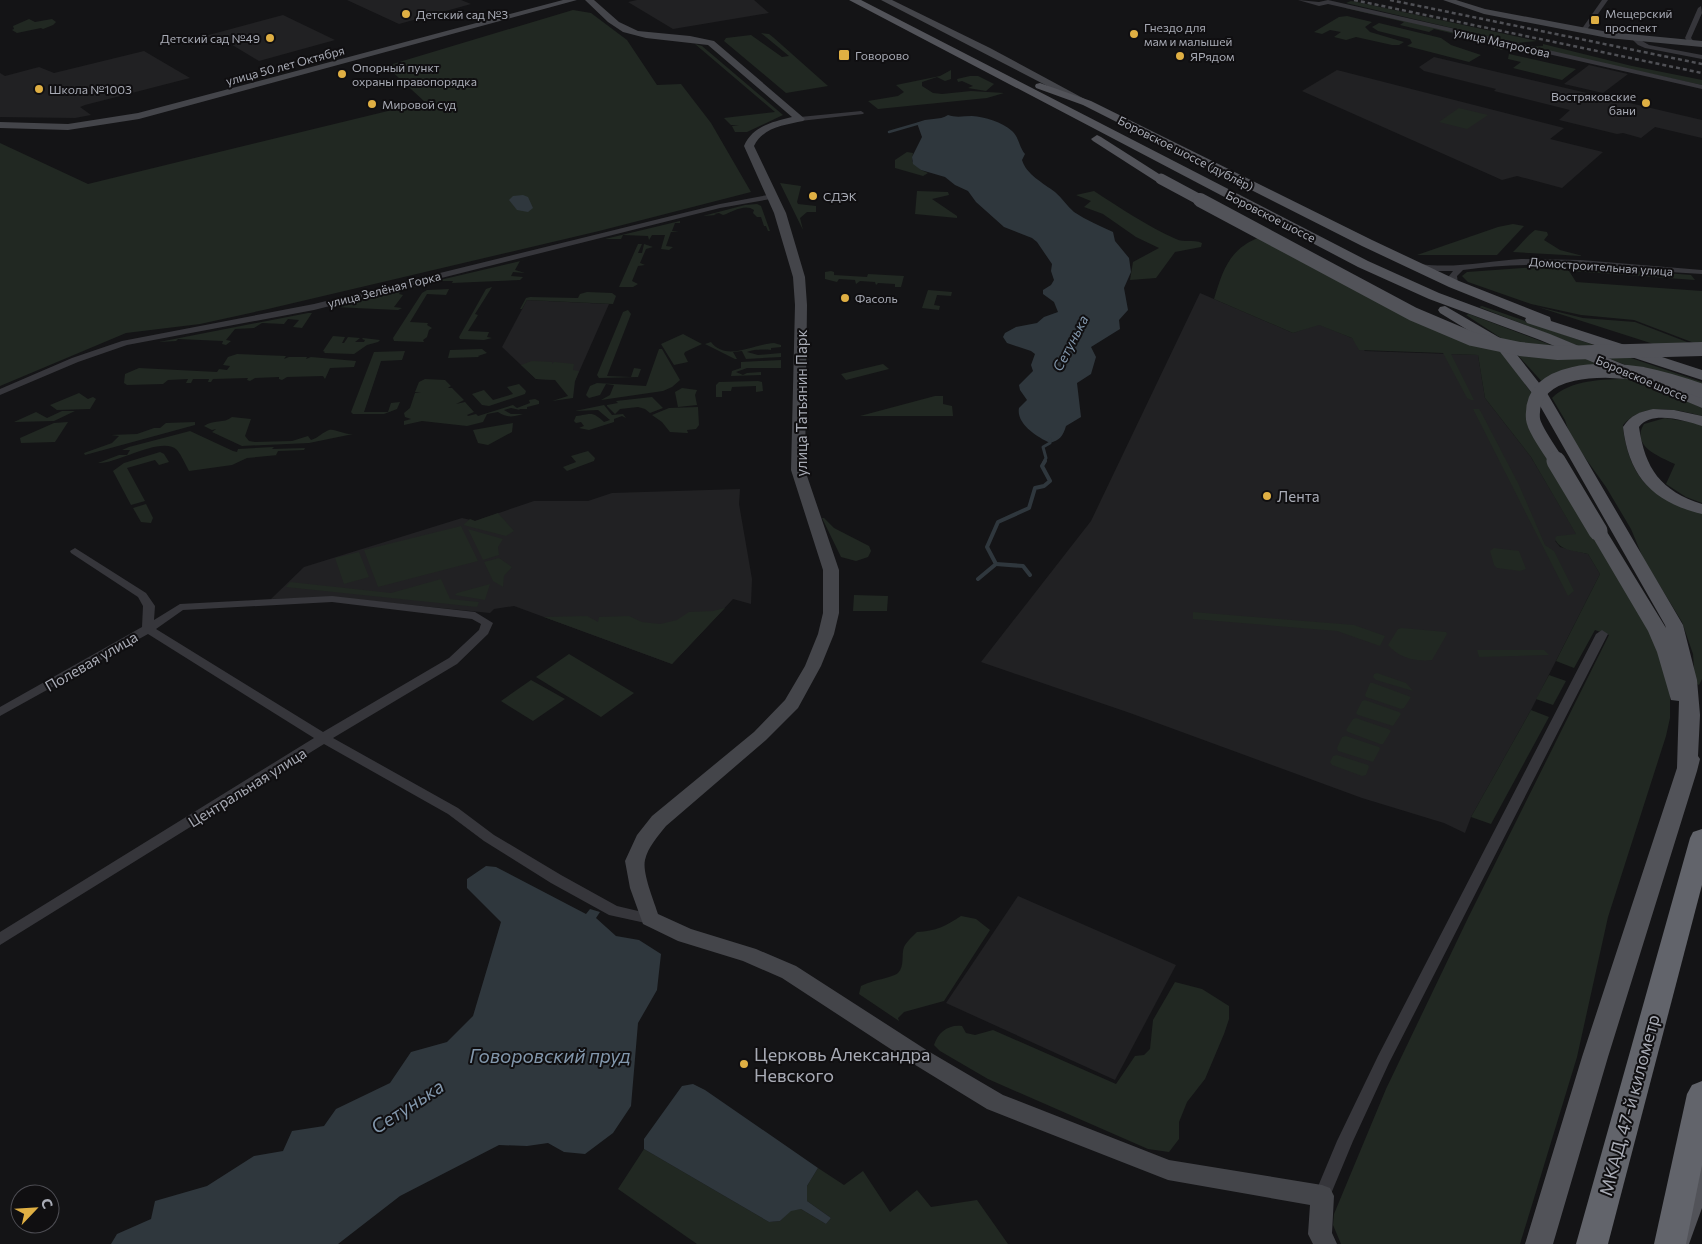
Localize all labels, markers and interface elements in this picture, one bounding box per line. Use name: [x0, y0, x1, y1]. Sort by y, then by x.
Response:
place label: Мещерский проспект: [1605, 6, 1672, 34]
place label: Детский сад №3: [416, 7, 508, 21]
marker: Детский сад №3: [400, 8, 412, 20]
marker: Мещерский проспект: [1589, 14, 1601, 26]
place label: Гнездо для мам и малышей: [1144, 20, 1232, 48]
street label: улица Матросова: [1453, 24, 1551, 60]
marker: Гнездо для мам и малышей: [1128, 28, 1140, 40]
place label: Детский сад №49: [160, 31, 260, 45]
marker: Детский сад №49: [264, 32, 276, 44]
street label: улица 50 лет Октября: [224, 42, 346, 88]
marker: Говорово: [837, 48, 851, 62]
place label: Говорово: [855, 48, 909, 62]
place label: ЯРядом: [1190, 49, 1235, 63]
marker: ЯРядом: [1174, 50, 1186, 62]
place label: Опорный пункт охраны правопорядка: [352, 60, 477, 88]
marker: Опорный пункт охраны правопорядка: [336, 68, 348, 80]
place label: Школа №1003: [49, 82, 132, 96]
marker: Школа №1003: [33, 83, 45, 95]
place label: Востряковские бани: [1551, 89, 1636, 117]
place label: Мировой суд: [382, 97, 456, 111]
marker: Востряковские бани: [1640, 97, 1652, 109]
marker: Мировой суд: [366, 98, 378, 110]
street label: Боровское шоссе (дублёр): [1116, 113, 1256, 193]
street label: Боровское шоссе: [1224, 187, 1318, 245]
place label: СДЭК: [823, 189, 857, 203]
marker: СДЭК: [807, 190, 819, 202]
street label: Домостроительная улица: [1529, 254, 1673, 278]
street label: улица Зелёная Горка: [326, 268, 442, 310]
place label: Фасоль: [855, 291, 898, 305]
marker: Фасоль: [839, 292, 851, 304]
water label: Сетунька: [1049, 312, 1091, 374]
street label: улица Татьянин Парк: [792, 330, 810, 476]
street label: Боровское шоссе: [1594, 352, 1690, 404]
place label: Лента: [1277, 487, 1320, 505]
marker: Лента: [1261, 490, 1273, 502]
street label: Полевая улица: [41, 627, 141, 695]
street label: Центральная улица: [185, 743, 309, 831]
street label: МКАД, 47-й километр: [1594, 1012, 1664, 1198]
place label: Церковь Александра Невского: [754, 1043, 930, 1086]
water label: Говоровский пруд: [469, 1044, 631, 1067]
marker: Церковь Александра Невского: [738, 1058, 750, 1070]
water label: Сетунька: [366, 1074, 448, 1138]
north arrow: [10, 1184, 60, 1234]
text: С: [38, 1195, 57, 1211]

